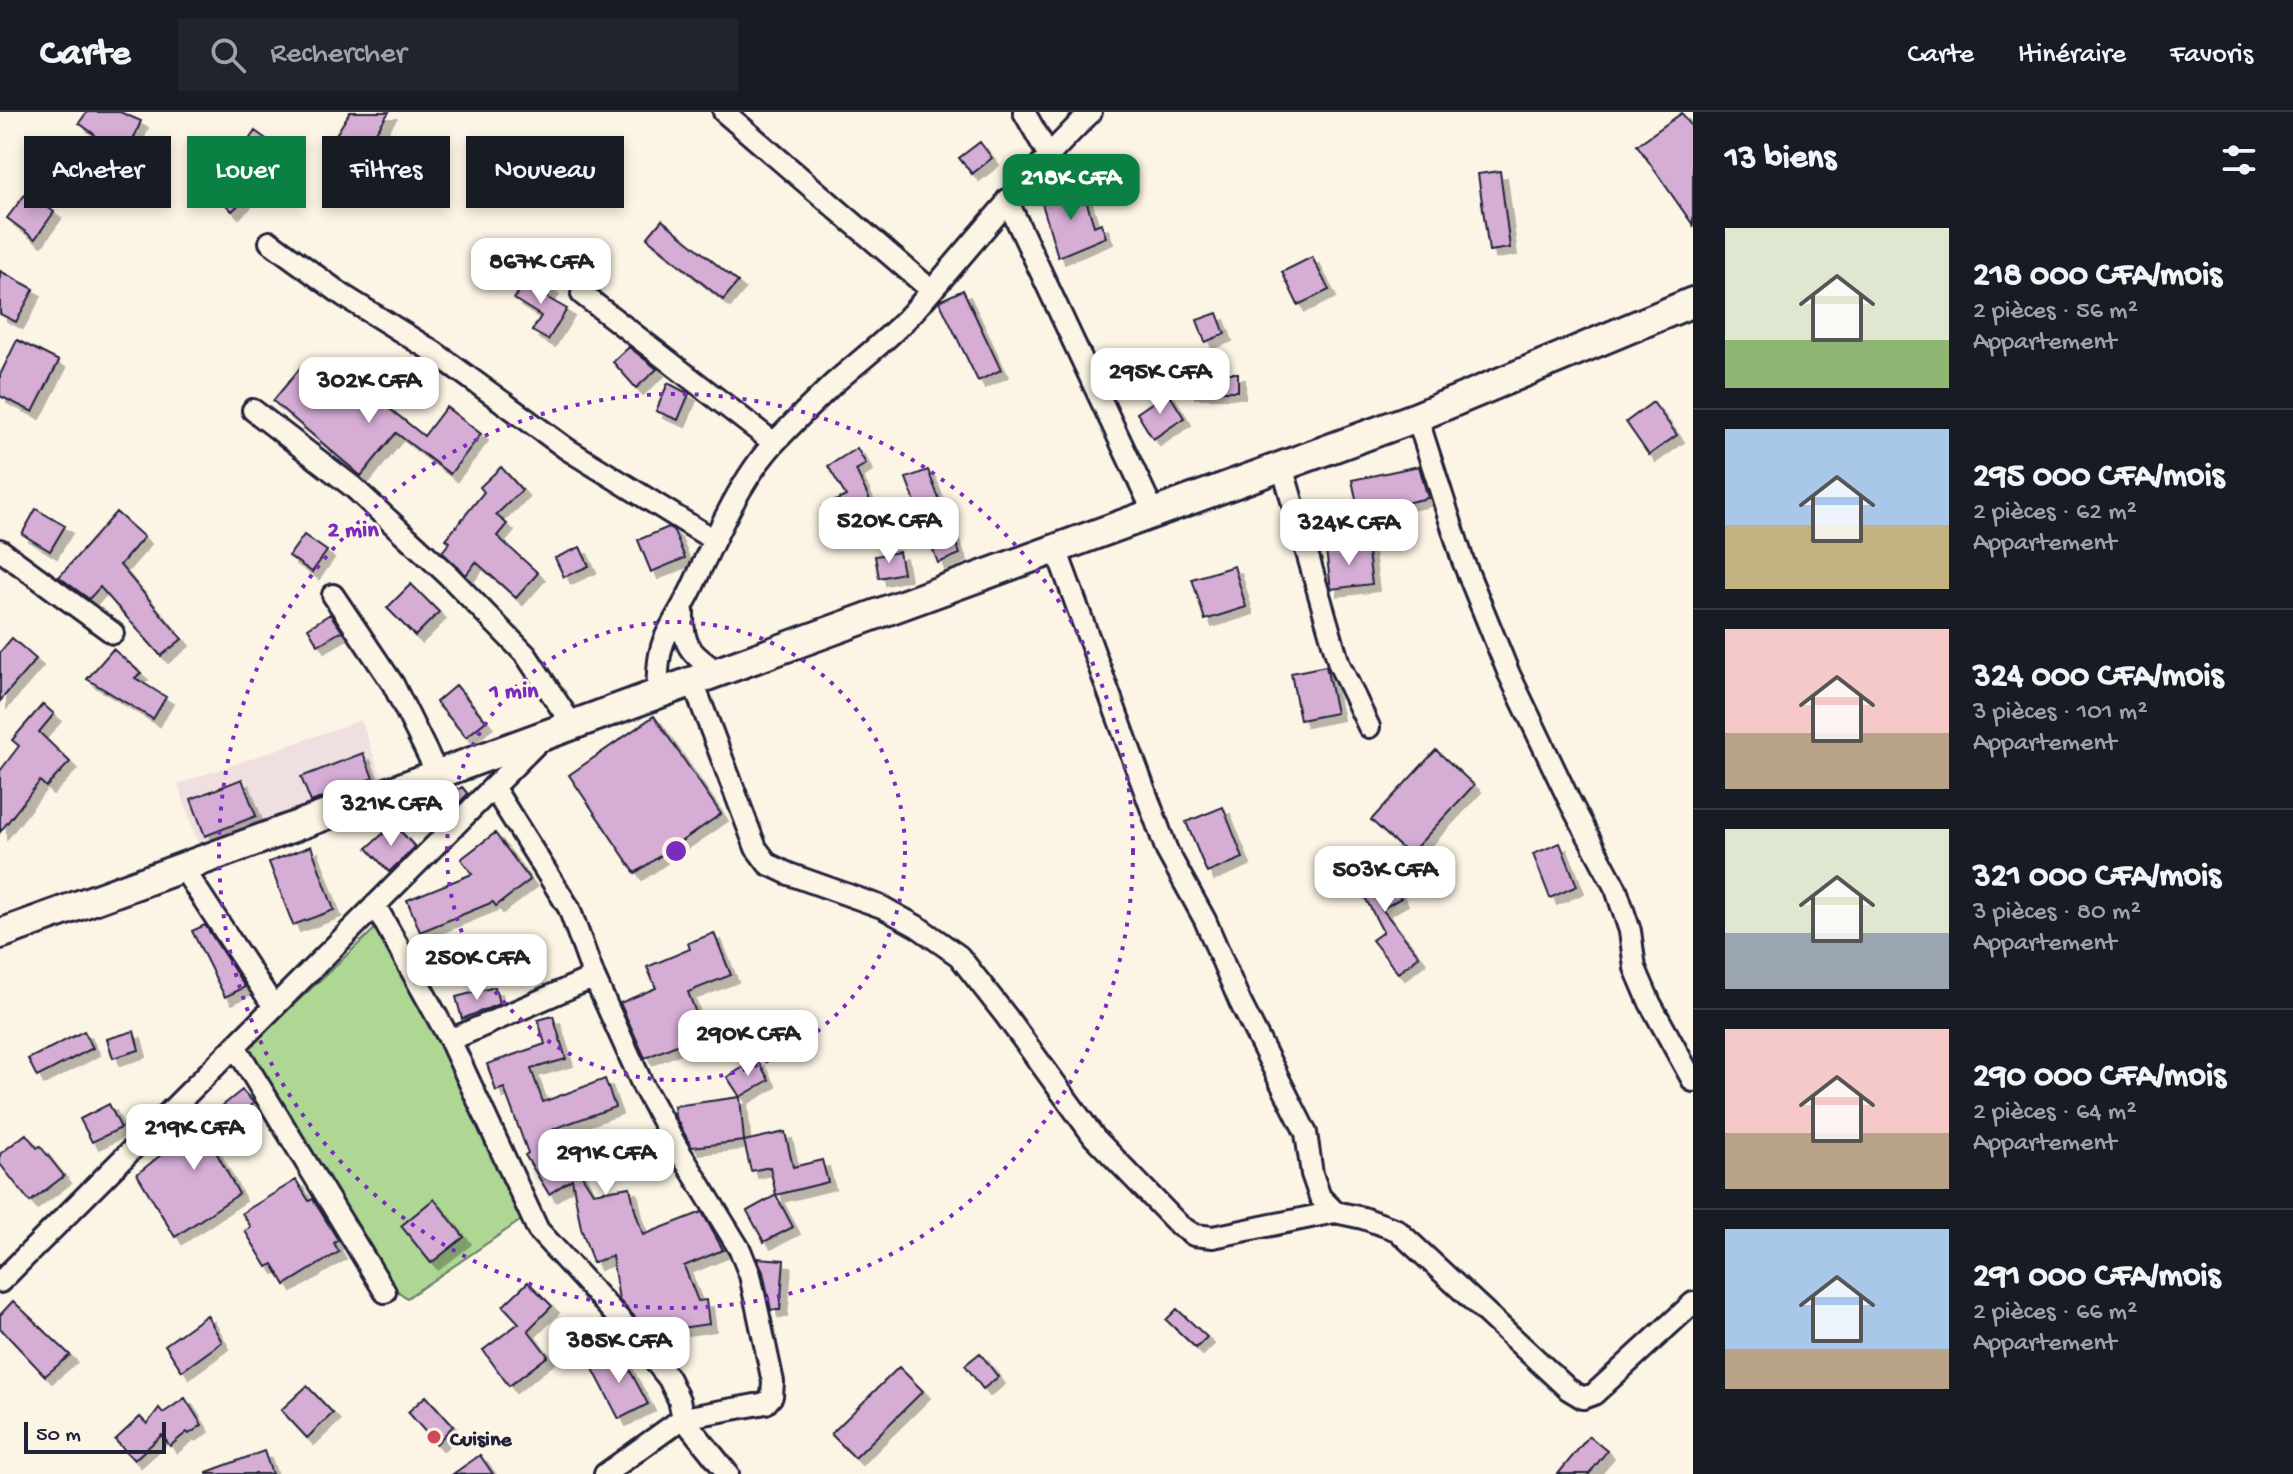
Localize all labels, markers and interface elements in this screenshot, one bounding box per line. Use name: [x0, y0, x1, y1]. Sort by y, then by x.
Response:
search box: [178, 19, 738, 91]
text: Carte: [40, 33, 130, 77]
icon: search: [206, 33, 250, 77]
text: Rechercher: [270, 38, 406, 73]
text: Carte: [1908, 39, 1974, 72]
text: Itinéraire: [2018, 39, 2126, 72]
text: Favoris: [2170, 39, 2253, 72]
chip: Acheter: [24, 136, 171, 208]
chip: Louer: [187, 136, 306, 208]
chip: Filtres: [322, 136, 450, 208]
chip: Nouveau: [466, 136, 624, 208]
icon: filters: [2217, 138, 2261, 182]
text: 13 biens: [1725, 140, 1836, 180]
pin: 218K CFA: [988, 154, 1154, 222]
text: 218K CFA: [1021, 164, 1121, 195]
pin: 867K CFA: [458, 238, 624, 306]
text: 867K CFA: [489, 248, 593, 279]
text: 218 000 CFA/mois: [1973, 257, 2222, 297]
icon: home: [1789, 260, 1885, 356]
text: 2 pièces · 56 m²: [1973, 297, 2138, 328]
text: Appartement: [1973, 328, 2116, 359]
pin: 295K CFA: [1077, 348, 1243, 416]
pin: 302K CFA: [286, 357, 452, 425]
text: 295K CFA: [1109, 358, 1211, 389]
text: 302K CFA: [317, 367, 421, 398]
text: 295 000 CFA/mois: [1973, 458, 2224, 498]
icon: home: [1789, 461, 1885, 557]
pin: 520K CFA: [806, 497, 972, 565]
text: 2 pièces · 62 m²: [1973, 498, 2137, 529]
pin: 324K CFA: [1266, 499, 1432, 567]
text: 520K CFA: [837, 507, 941, 538]
text: 324K CFA: [1298, 509, 1400, 540]
text: 2 min: [327, 517, 379, 546]
text: Appartement: [1973, 529, 2116, 560]
text: 324 000 CFA/mois: [1973, 658, 2223, 698]
icon: home: [1789, 661, 1885, 757]
text: 1 min: [488, 678, 539, 707]
text: 3 pièces · 101 m²: [1973, 698, 2147, 729]
text: Appartement: [1973, 729, 2116, 760]
pin: 321K CFA: [308, 780, 474, 848]
text: 321K CFA: [341, 790, 441, 821]
centre of rings: [662, 837, 690, 865]
pin: 503K CFA: [1302, 846, 1468, 914]
text: 503K CFA: [1332, 856, 1438, 887]
text: 321 000 CFA/mois: [1973, 858, 2221, 898]
icon: home: [1789, 861, 1885, 957]
text: 3 pièces · 80 m²: [1973, 898, 2141, 929]
text: Appartement: [1973, 929, 2116, 960]
pin: 250K CFA: [394, 934, 560, 1002]
text: 250K CFA: [425, 944, 529, 975]
pin: 290K CFA: [665, 1010, 831, 1078]
text: 290K CFA: [696, 1020, 800, 1051]
text: 290 000 CFA/mois: [1973, 1058, 2226, 1098]
icon: home: [1789, 1061, 1885, 1157]
text: 2 pièces · 64 m²: [1973, 1098, 2136, 1129]
pin: 219K CFA: [111, 1104, 277, 1172]
text: 219K CFA: [144, 1114, 244, 1145]
pin: 291K CFA: [523, 1129, 689, 1197]
text: Appartement: [1973, 1129, 2116, 1160]
text: 291K CFA: [556, 1139, 656, 1170]
text: 291 000 CFA/mois: [1973, 1258, 2220, 1298]
icon: home: [1789, 1261, 1885, 1357]
text: 2 pièces · 66 m²: [1973, 1298, 2137, 1329]
pin: 385K CFA: [536, 1317, 702, 1385]
text: 385K CFA: [567, 1327, 671, 1358]
text: Appartement: [1973, 1329, 2116, 1360]
scale bar: [24, 1418, 166, 1454]
text: 50 m: [36, 1423, 81, 1449]
marker: Cuisine: [425, 1428, 443, 1446]
place label: Cuisine: [449, 1428, 512, 1454]

